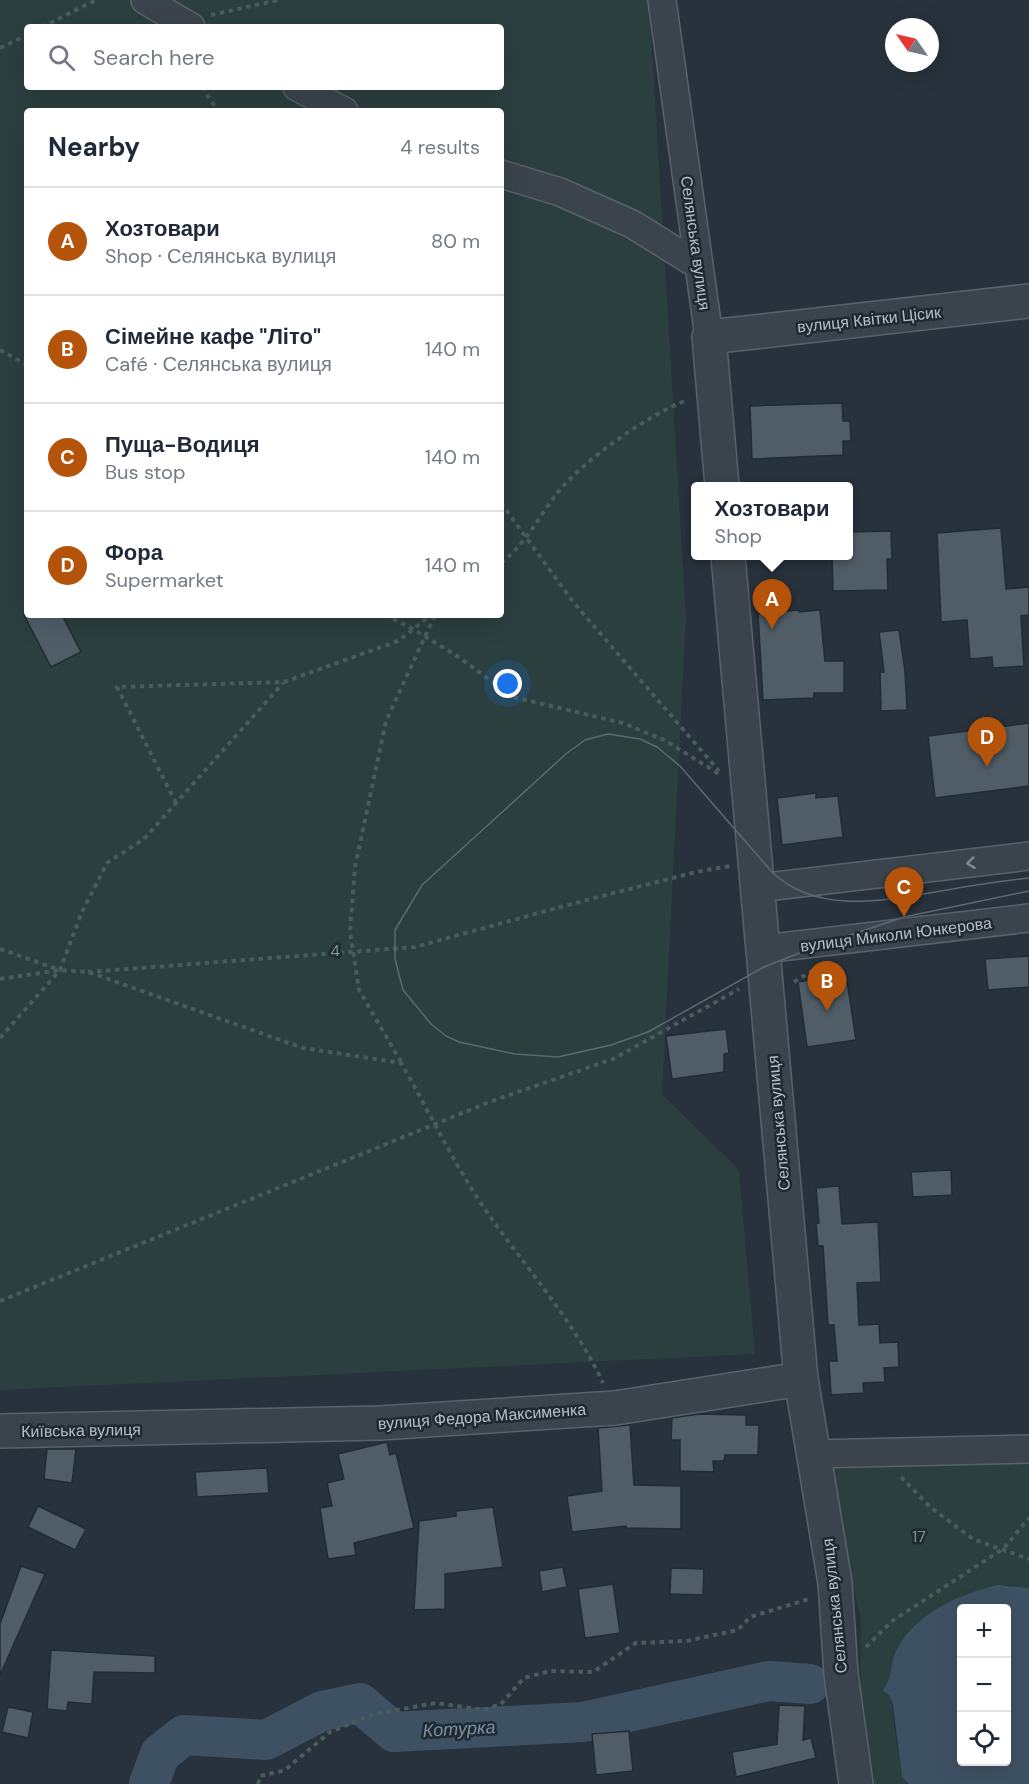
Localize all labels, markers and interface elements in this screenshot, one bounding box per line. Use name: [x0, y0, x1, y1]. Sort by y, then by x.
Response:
north arrow: [885, 18, 939, 72]
search box: [24, 24, 504, 90]
icon: search: [45, 41, 78, 74]
text: Search here: [93, 43, 214, 72]
text: Nearby: [48, 130, 140, 164]
text: 4 results: [400, 134, 480, 160]
street label: Селянська вулиця: [676, 175, 715, 312]
text: Хозтовари: [105, 214, 220, 243]
text: A: [60, 228, 75, 254]
text: 80 m: [431, 228, 480, 254]
text: Shop · Селянська вулиця: [105, 243, 336, 269]
street label: вулиця Квітки Цісик: [796, 301, 943, 337]
text: Сімейне кафе "Літо": [105, 322, 321, 351]
text: B: [61, 336, 74, 362]
text: 140 m: [425, 336, 480, 362]
text: Café · Селянська вулиця: [105, 351, 332, 377]
text: Пуща-Водиця: [105, 430, 260, 459]
text: C: [60, 444, 75, 470]
text: 140 m: [425, 444, 480, 470]
text: Bus stop: [105, 459, 185, 485]
popup: [691, 482, 853, 560]
text: Хозтовари: [715, 494, 829, 523]
text: Shop: [715, 523, 762, 549]
text: Фора: [105, 538, 163, 567]
text: D: [60, 552, 75, 578]
text: 140 m: [425, 552, 480, 578]
text: Supermarket: [105, 567, 224, 593]
pin: A: [752, 580, 792, 629]
your location: [493, 669, 522, 698]
pin: D: [968, 718, 1006, 767]
one-way arrow: [966, 857, 975, 869]
pin: C: [884, 868, 924, 917]
street label: вулиця Миколи Юнкерова: [799, 912, 993, 957]
park label: 4: [330, 940, 340, 961]
pin: B: [808, 962, 846, 1011]
street label: Селянська вулиця: [762, 1055, 795, 1191]
street label: вулиця Федора Максименка: [377, 1399, 587, 1434]
street label: Київська вулиця: [21, 1419, 141, 1442]
park label: 17: [912, 1526, 926, 1547]
street label: Селянська вулиця: [817, 1537, 852, 1674]
map controls: [957, 1604, 1011, 1766]
button: +: [957, 1604, 1011, 1658]
button: −: [957, 1658, 1011, 1712]
button: locate: [957, 1712, 1011, 1766]
water label: Котурка: [422, 1715, 496, 1743]

